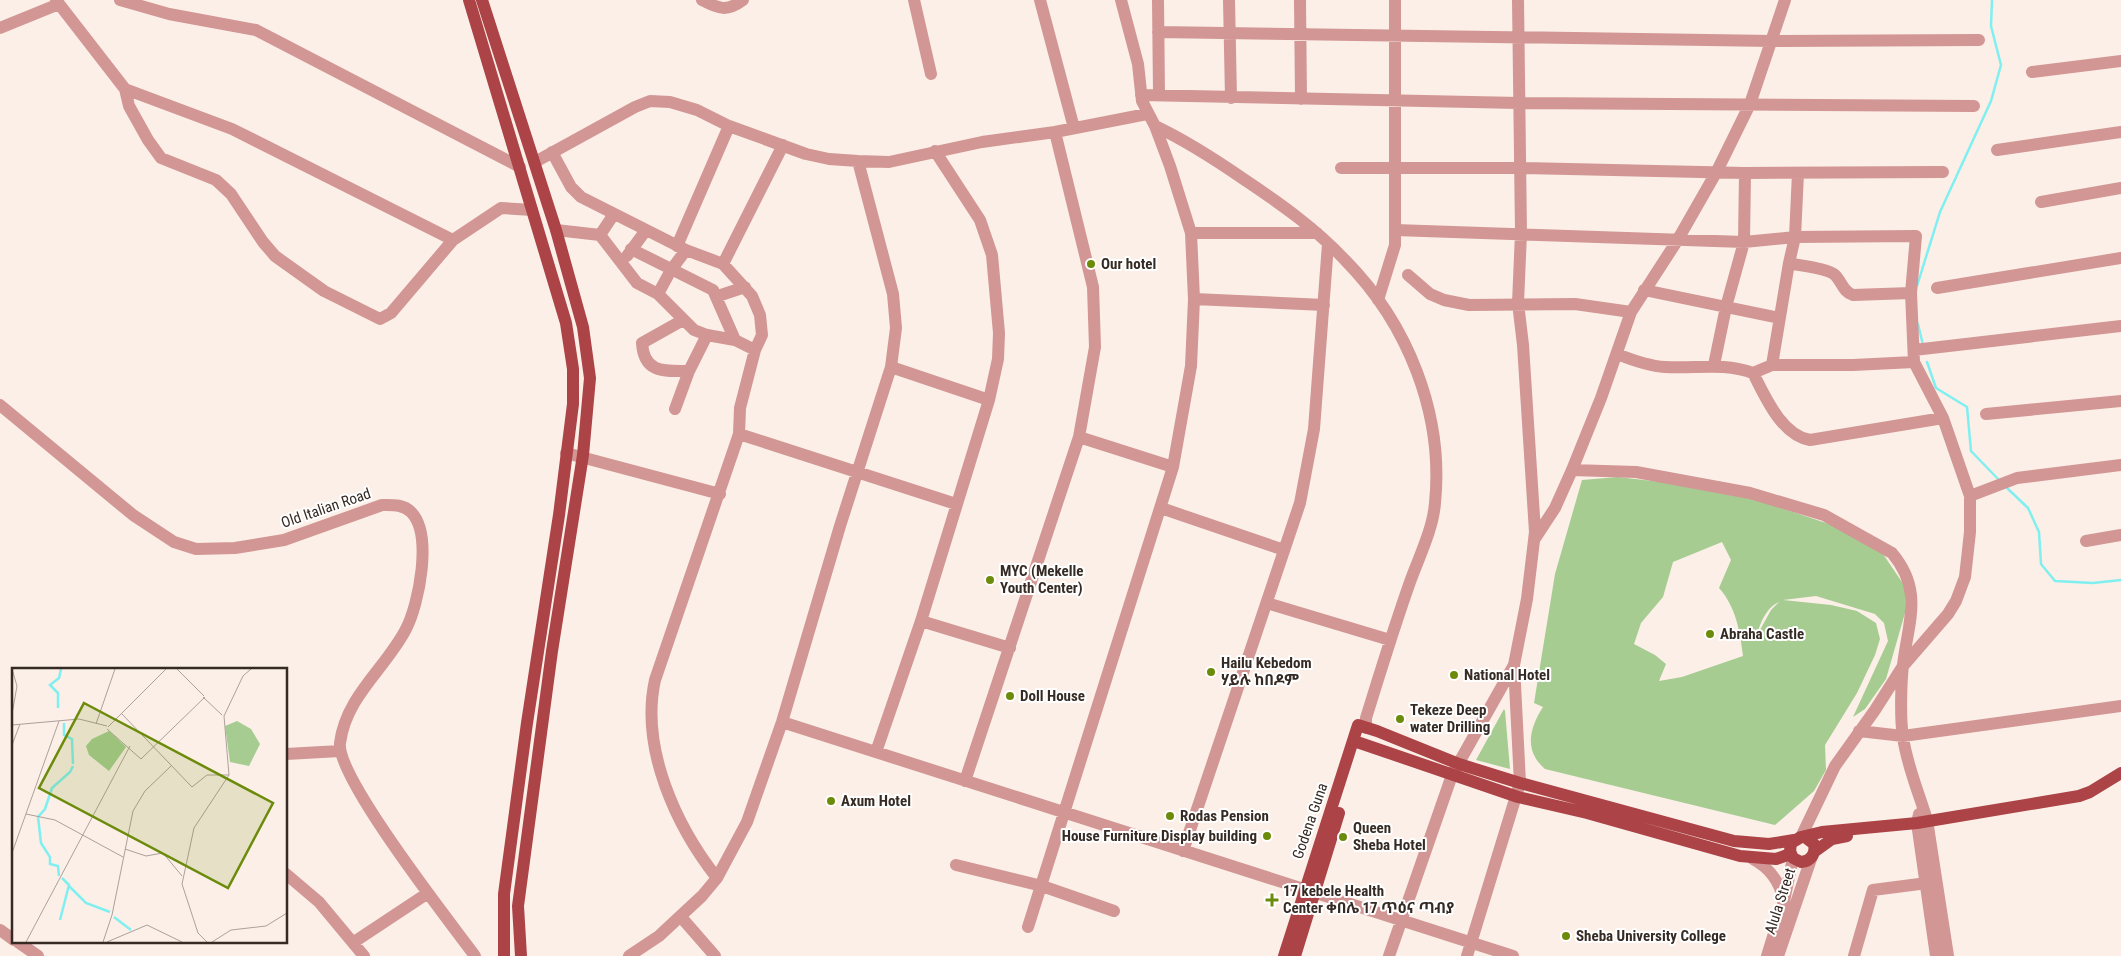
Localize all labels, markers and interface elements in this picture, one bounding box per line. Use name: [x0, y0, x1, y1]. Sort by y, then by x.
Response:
place label: Our hotel: [1101, 255, 1156, 273]
marker: Our hotel: [1085, 258, 1097, 270]
street label: Old Italian Road: [279, 484, 373, 532]
place label: MYC (Mekelle Youth Center): [1000, 562, 1083, 597]
marker: MYC (Mekelle Youth Center): [984, 574, 996, 586]
place label: Abraha Castle: [1720, 625, 1804, 643]
marker: Abraha Castle: [1704, 628, 1716, 640]
place label: Hailu Kebedom ሃይሉ ከበዶም: [1221, 654, 1312, 689]
marker: Hailu Kebedom ሃይሉ ከበዶም: [1205, 666, 1217, 678]
place label: National Hotel: [1464, 666, 1550, 684]
inset map: [12, 668, 288, 944]
marker: National Hotel: [1448, 669, 1460, 681]
place label: Doll House: [1020, 687, 1085, 705]
marker: Doll House: [1004, 690, 1016, 702]
place label: Tekeze Deep water Drilling: [1410, 701, 1490, 736]
marker: Tekeze Deep water Drilling: [1394, 713, 1406, 725]
street label: Godena Guna: [1289, 781, 1331, 861]
place label: Axum Hotel: [841, 792, 911, 810]
marker: Axum Hotel: [825, 795, 837, 807]
place label: Rodas Pension: [1180, 807, 1269, 825]
marker: Rodas Pension: [1164, 810, 1176, 822]
place label: Queen Sheba Hotel: [1353, 819, 1426, 854]
place label: House Furniture Display building: [1062, 827, 1257, 845]
marker: House Furniture Display building: [1261, 830, 1273, 842]
marker: Queen Sheba Hotel: [1337, 831, 1349, 843]
street label: Alula Street: [1761, 866, 1799, 936]
place label: 17 kebele Health Center ቀበሌ 17 ጥዕና ጣብያ: [1283, 882, 1454, 917]
marker: 17 kebele Health Center ቀበሌ 17 ጥዕና ጣብያ: [1265, 893, 1279, 907]
place label: Sheba University College: [1576, 927, 1726, 945]
marker: Sheba University College: [1560, 930, 1572, 942]

